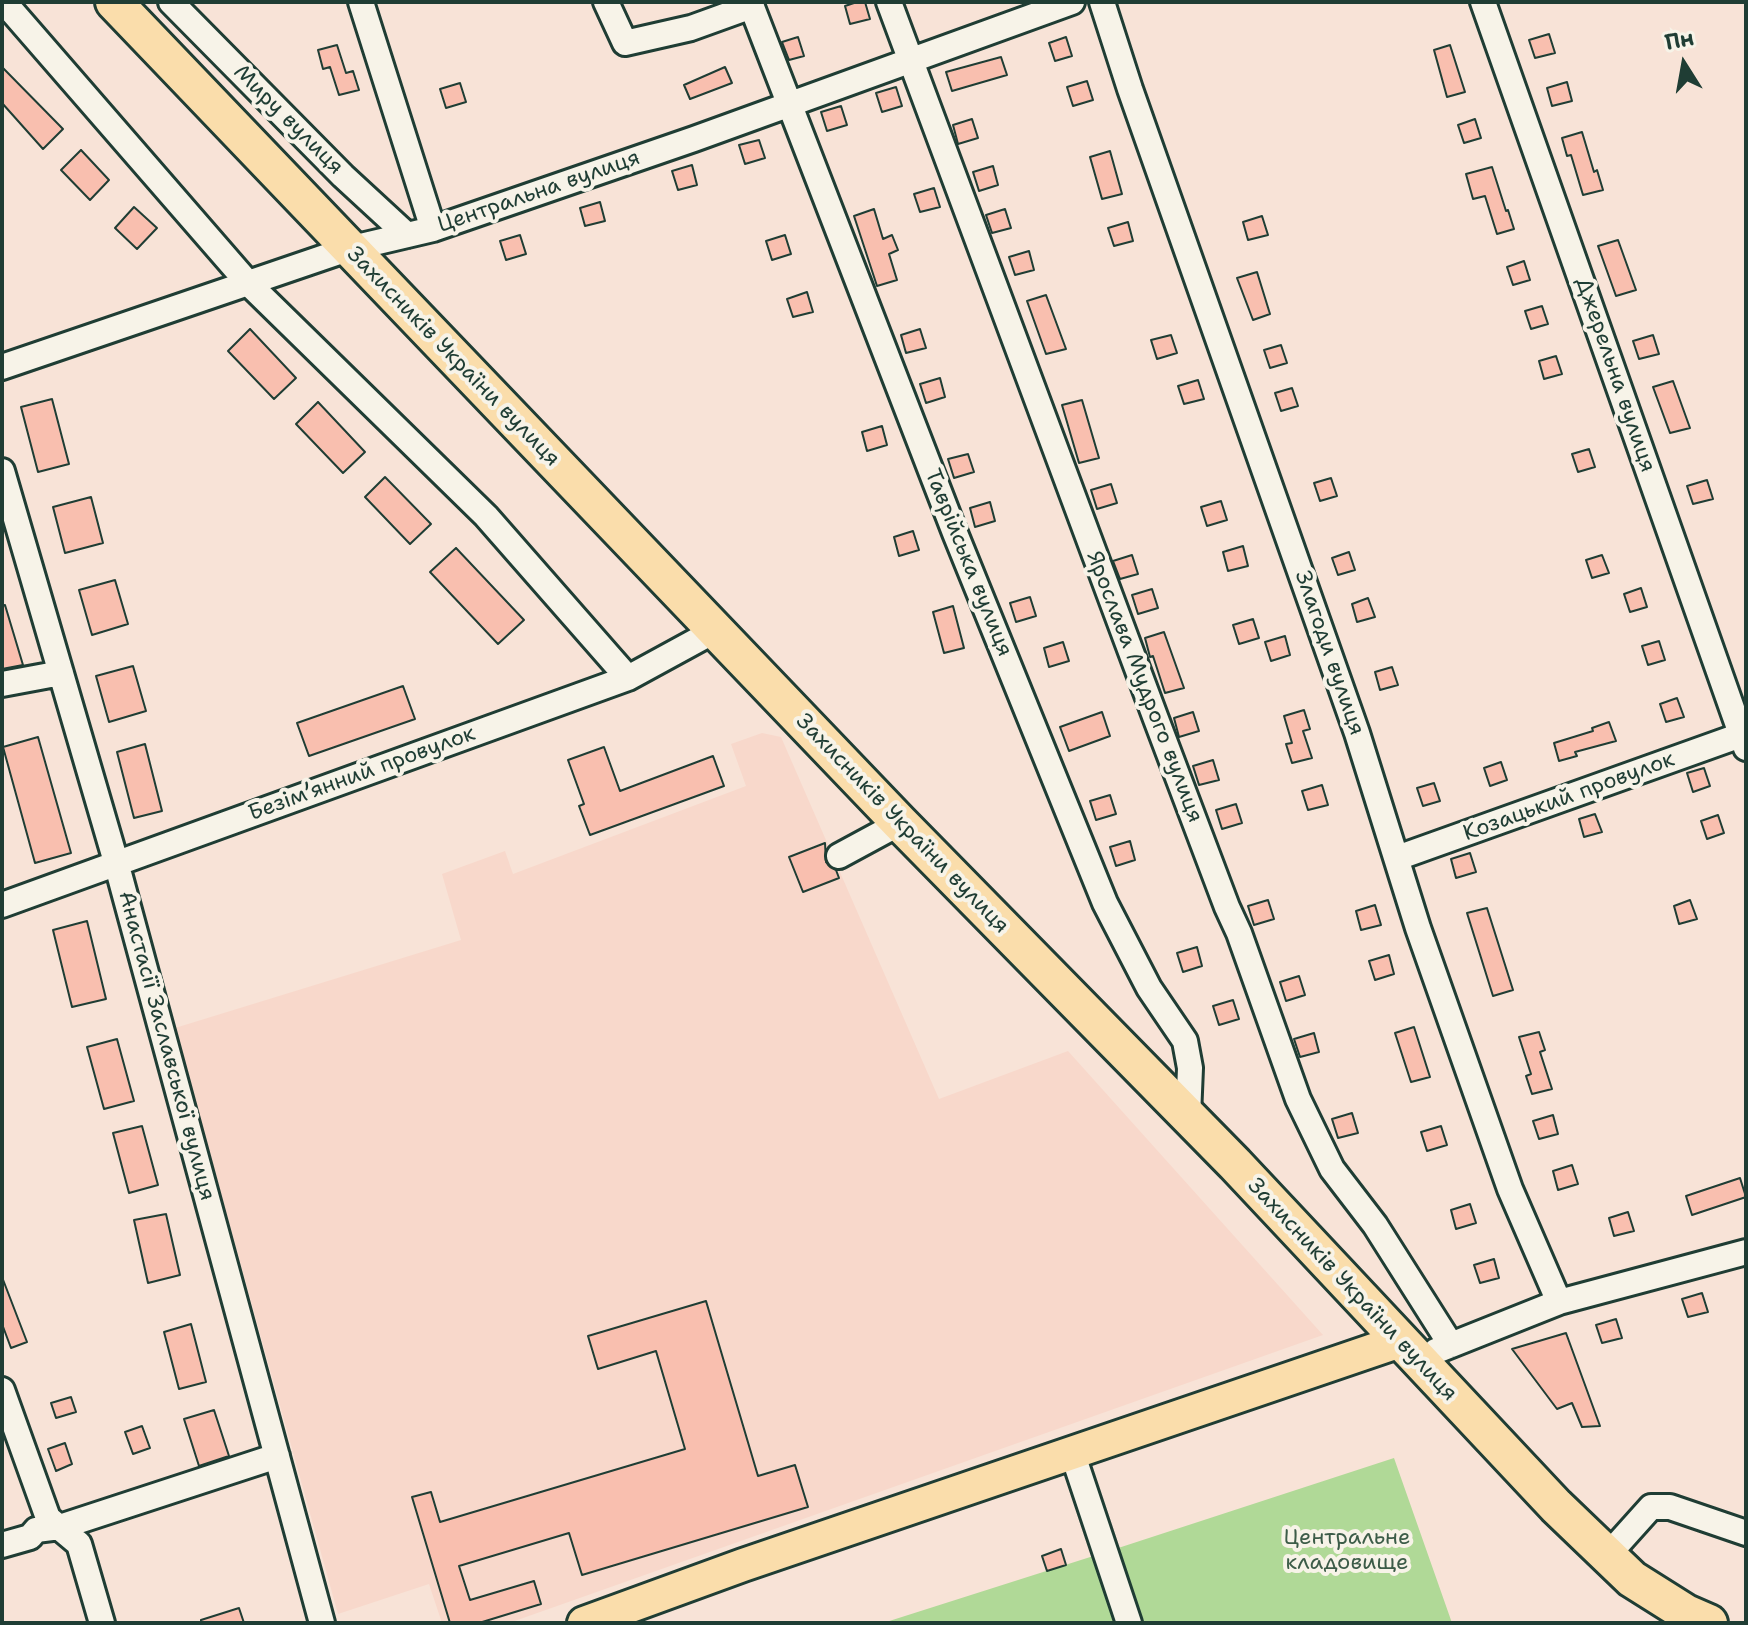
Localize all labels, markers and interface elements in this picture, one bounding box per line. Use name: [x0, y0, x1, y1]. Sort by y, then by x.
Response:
text: Пн: [1662, 23, 1696, 57]
north arrow: [1644, 24, 1724, 104]
street label: Миру вулиця: [228, 60, 348, 180]
street label: Центральна вулиця: [434, 145, 644, 239]
street label: Захисників України вулиця: [341, 242, 565, 472]
street label: Джерельна вулиця: [1569, 274, 1661, 476]
street label: Таврійська вулиця: [918, 465, 1018, 661]
street label: Ярослава Мудрого вулиця: [1080, 548, 1208, 826]
street label: Злагоди вулиця: [1288, 567, 1370, 739]
street label: Захисників України вулиця: [790, 709, 1014, 939]
street label: Безімʼянний провулок: [245, 721, 479, 827]
street label: Козацький провулок: [1460, 746, 1678, 848]
street label: Анастасії Заславської вулиця: [112, 888, 220, 1204]
street label: Захисників України вулиця: [1242, 1173, 1462, 1407]
park label: Центральне кладовище: [1284, 1525, 1410, 1576]

